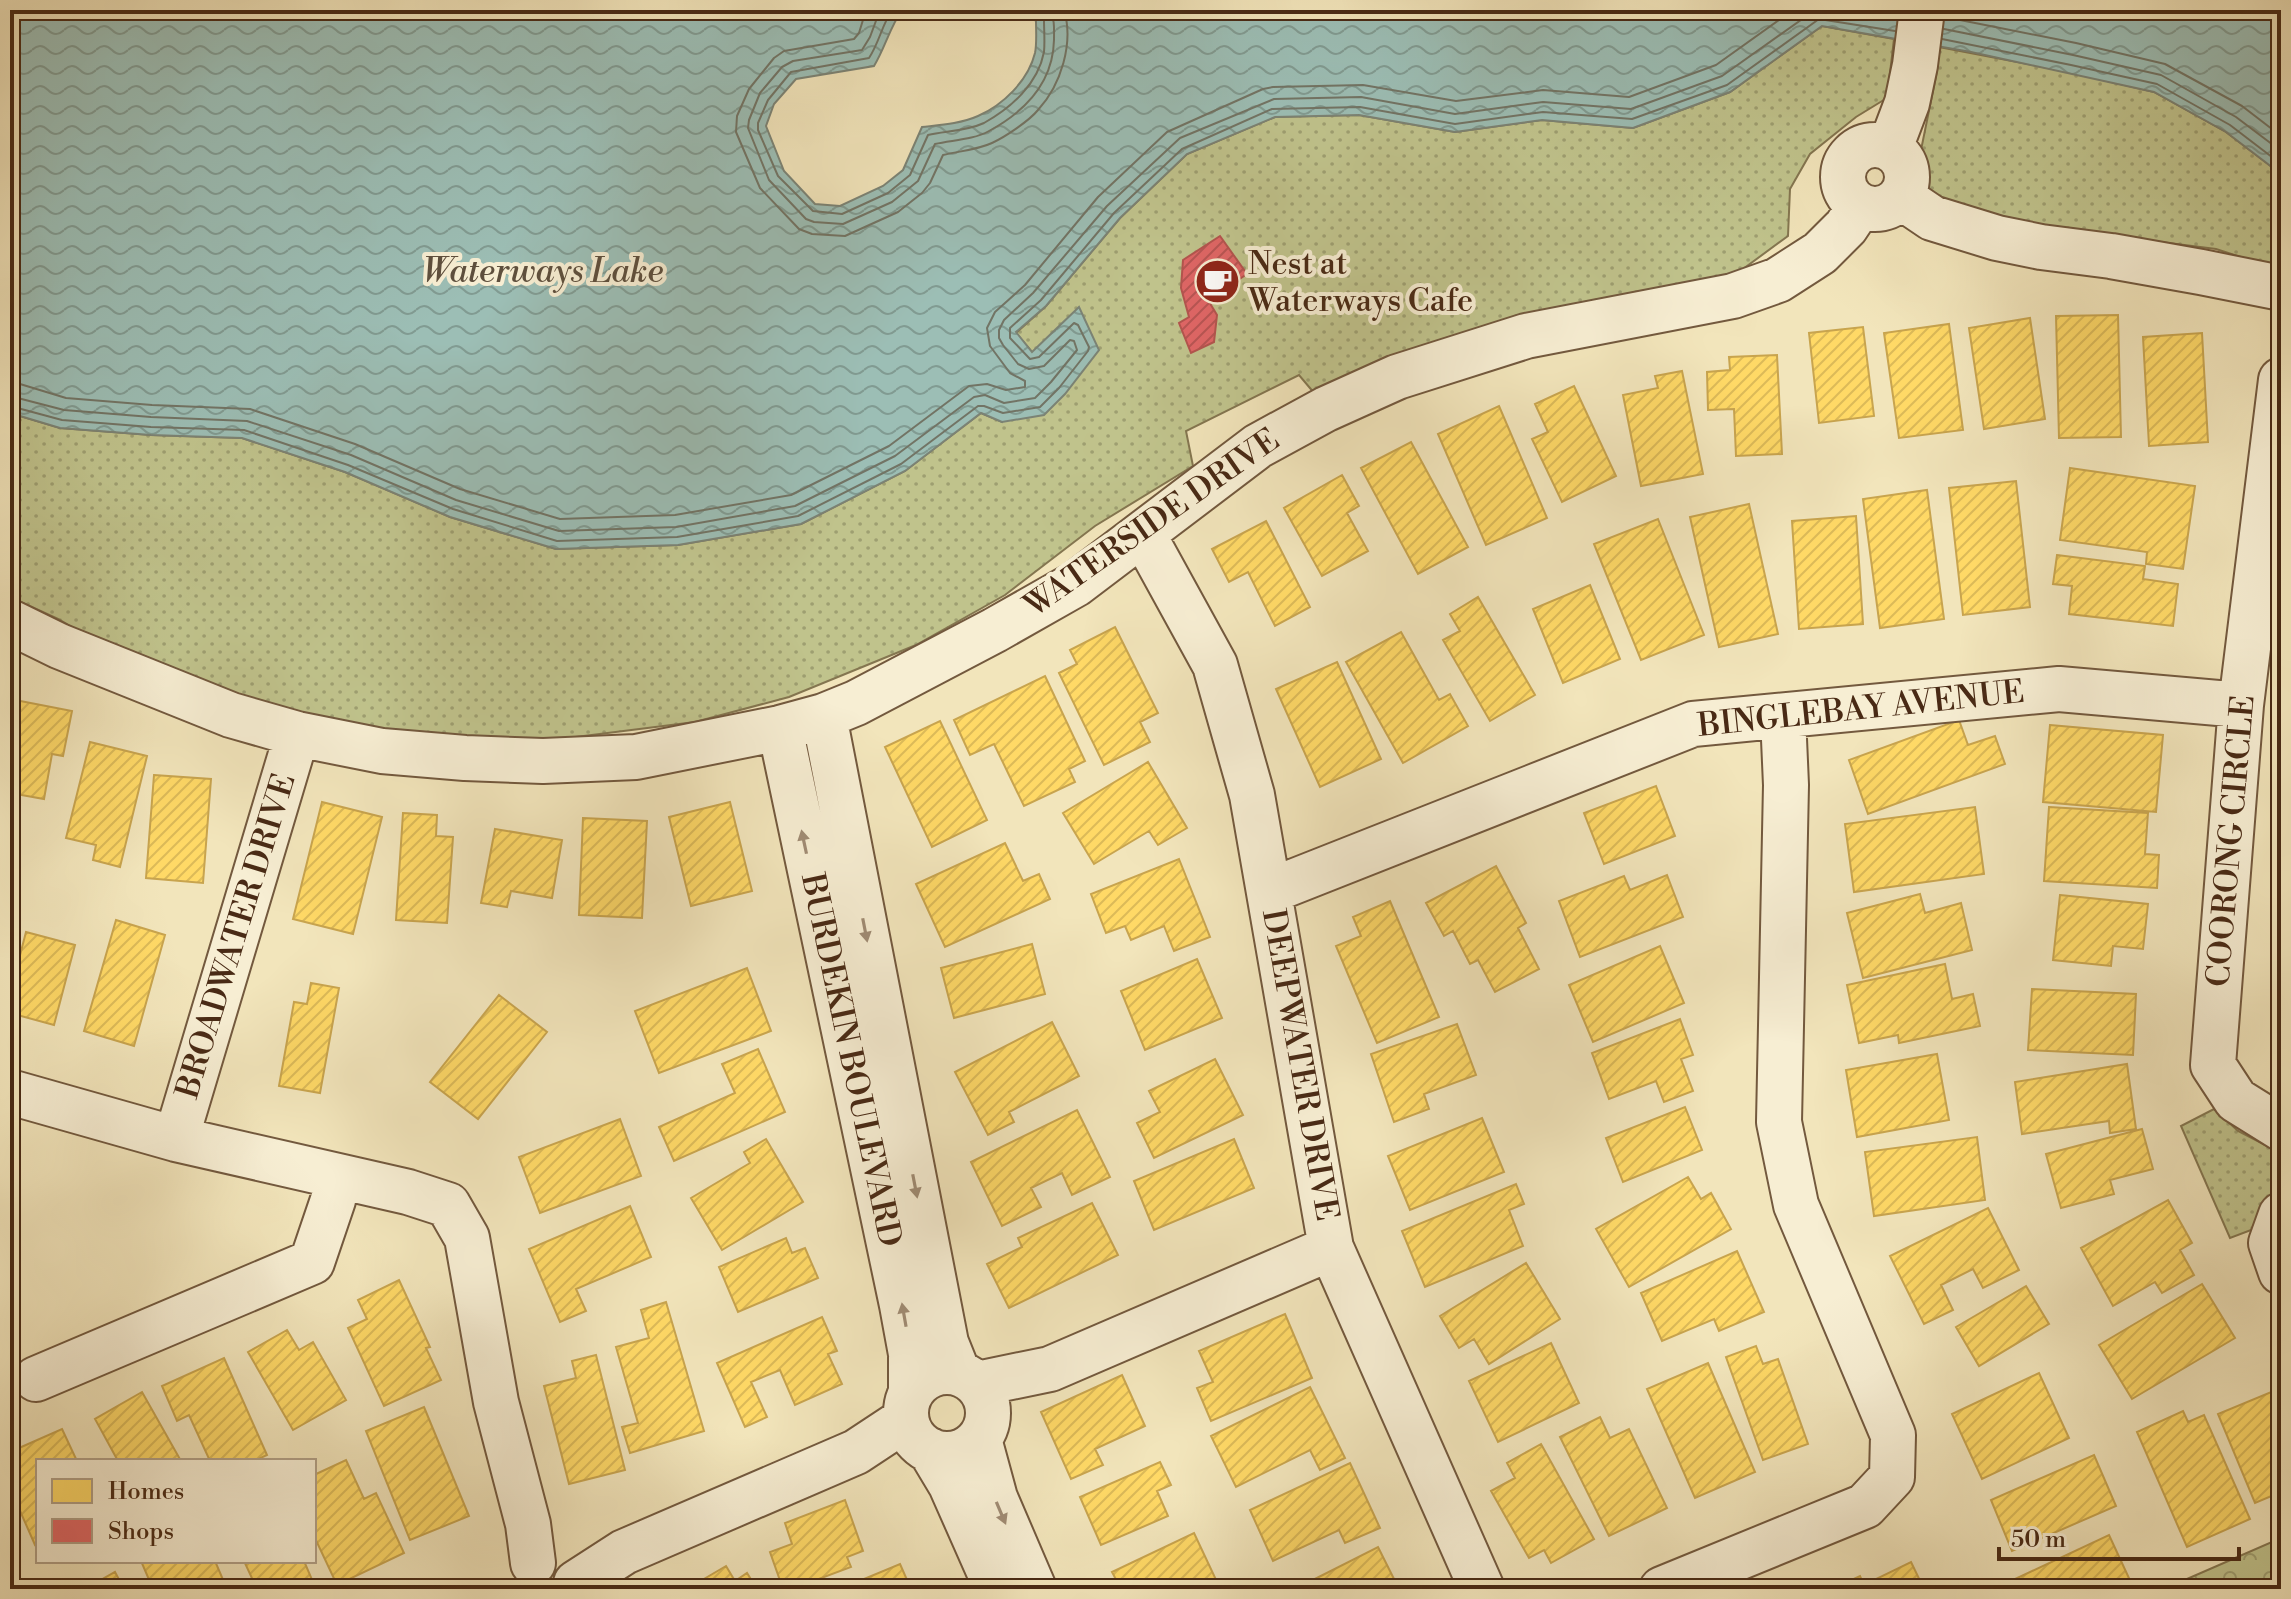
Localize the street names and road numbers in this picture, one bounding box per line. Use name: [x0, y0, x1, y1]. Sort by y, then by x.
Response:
street label: WATERSIDE DRIVE: [1016, 420, 1287, 627]
street label: BINGLEBAY AVENUE: [1695, 672, 2026, 746]
street label: COORONG CIRCLE: [2198, 693, 2264, 989]
street label: BROADWATER DRIVE: [167, 769, 304, 1104]
street label: BURDEKIN BOULEVARD: [792, 869, 910, 1250]
street label: DEEPWATER DRIVE: [1253, 906, 1347, 1224]

